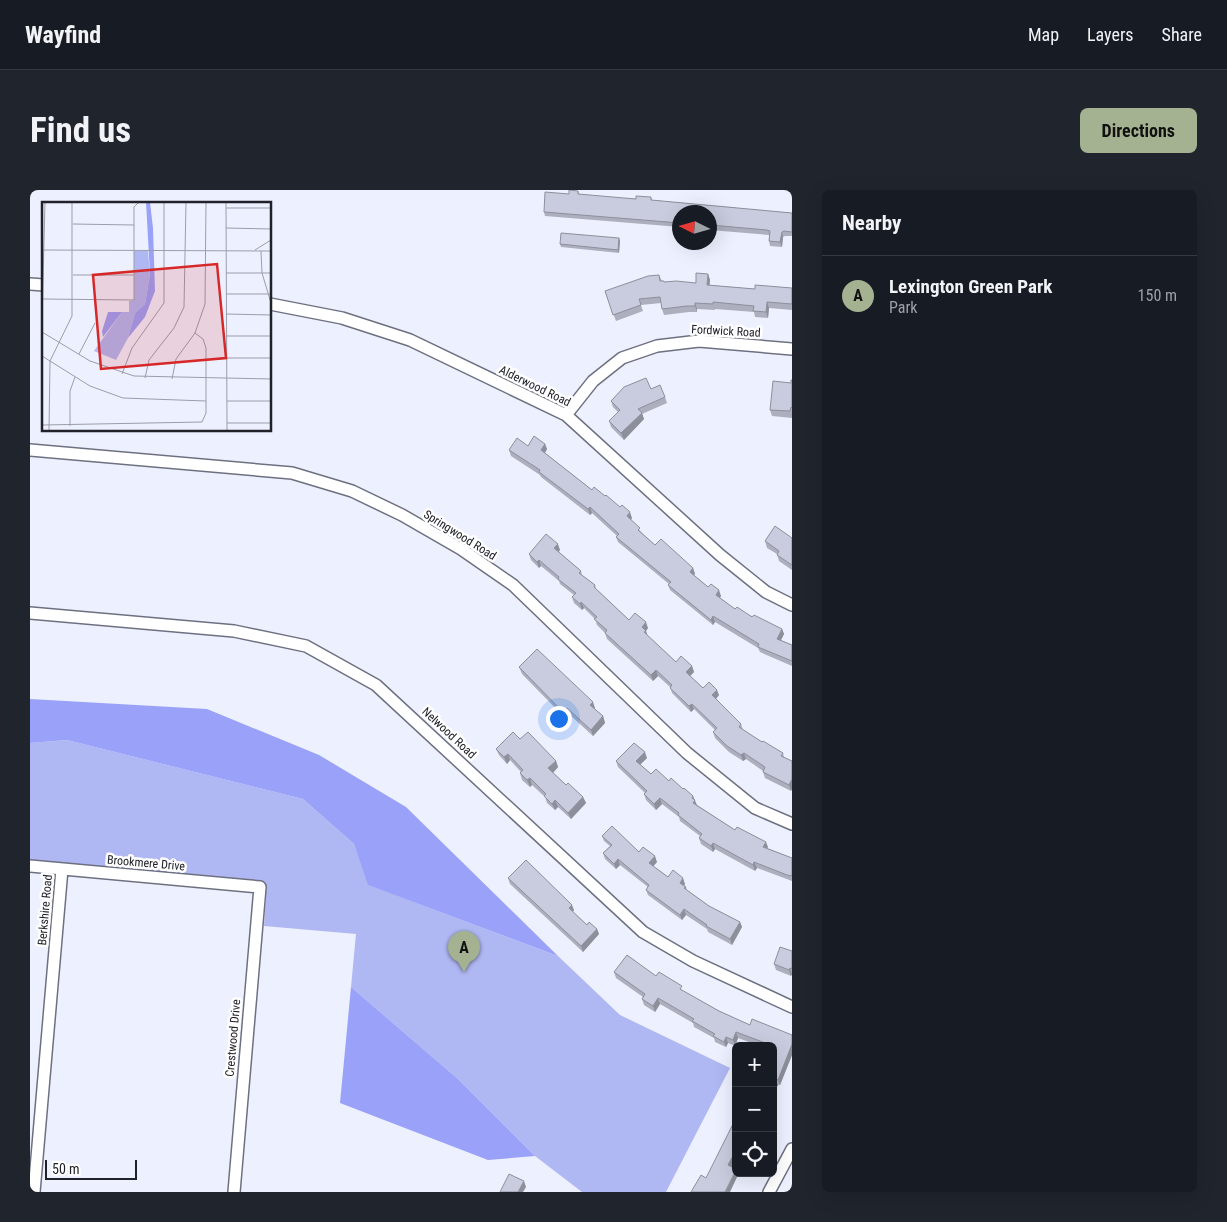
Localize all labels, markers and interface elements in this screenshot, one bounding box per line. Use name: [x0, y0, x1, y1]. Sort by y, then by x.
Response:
text: Wayfind: [25, 21, 101, 49]
text: Map: [1028, 24, 1059, 45]
text: Layers: [1087, 24, 1134, 45]
text: Share: [1162, 24, 1202, 45]
button: Directions: [1080, 108, 1197, 153]
text: Find us: [30, 110, 131, 151]
inset map: [42, 202, 271, 431]
north arrow: [672, 205, 717, 250]
text: Nearby: [842, 211, 901, 235]
text: Lexington Green Park: [889, 275, 1052, 298]
text: A: [853, 286, 863, 305]
text: 150 m: [1138, 286, 1177, 305]
text: Park: [889, 298, 918, 317]
street label: Fordwick Road: [691, 322, 761, 340]
street label: Alderwood Road: [497, 363, 573, 409]
street label: Springwood Road: [421, 507, 499, 563]
street label: Nelwood Road: [419, 705, 479, 761]
your location: [546, 706, 572, 732]
street label: Brookmere Drive: [106, 853, 186, 873]
street label: Berkshire Road: [35, 874, 55, 946]
pin: A: [448, 931, 480, 972]
street label: Crestwood Drive: [223, 998, 243, 1077]
map controls: [732, 1042, 777, 1177]
button: +: [732, 1042, 777, 1087]
button: −: [732, 1087, 777, 1132]
button: locate: [732, 1132, 777, 1177]
scale bar: [45, 1157, 138, 1180]
text: 50 m: [52, 1161, 80, 1177]

